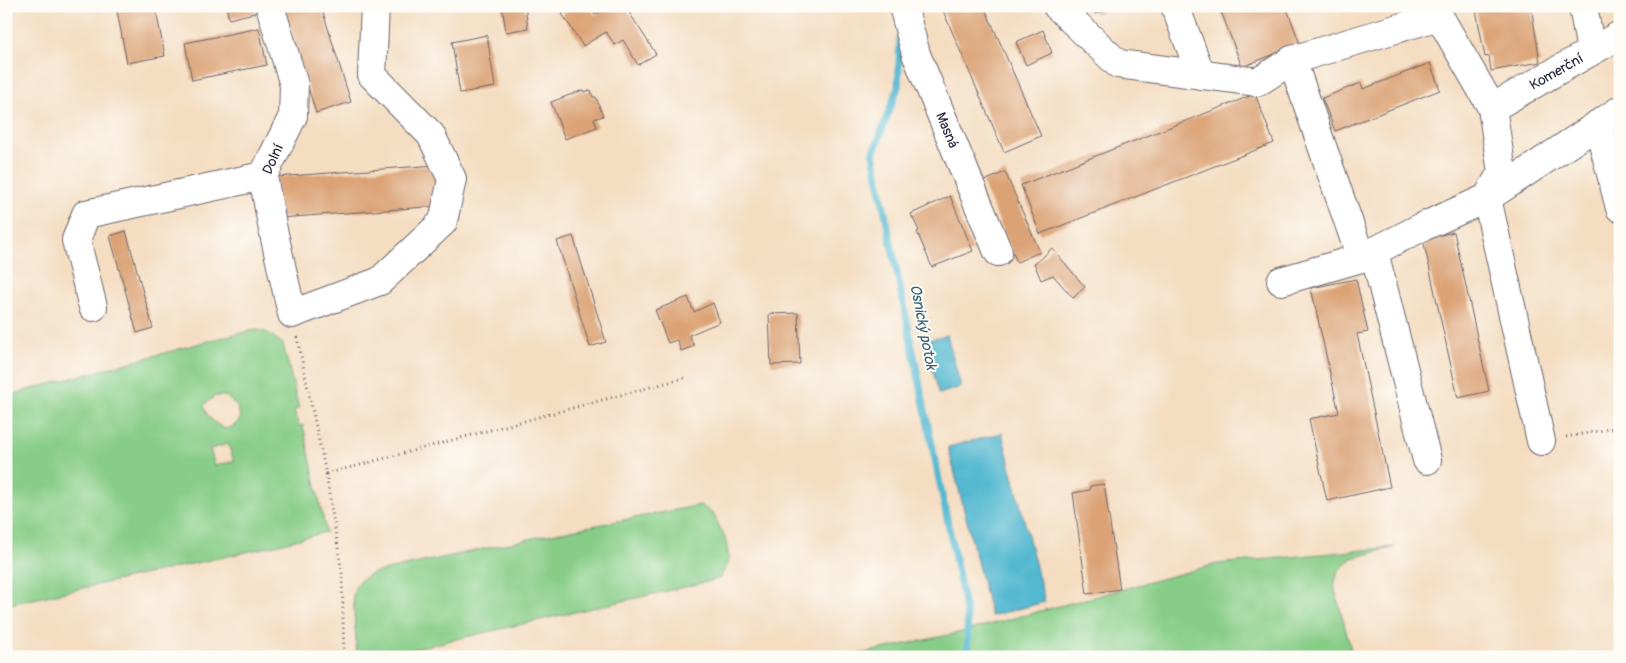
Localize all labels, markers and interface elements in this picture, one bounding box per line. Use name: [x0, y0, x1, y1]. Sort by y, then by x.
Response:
street label: Komerční: [1526, 49, 1586, 93]
street label: Masná: [932, 109, 962, 151]
street label: Dolní: [259, 141, 287, 177]
water label: Osnický potok: [905, 283, 941, 373]

